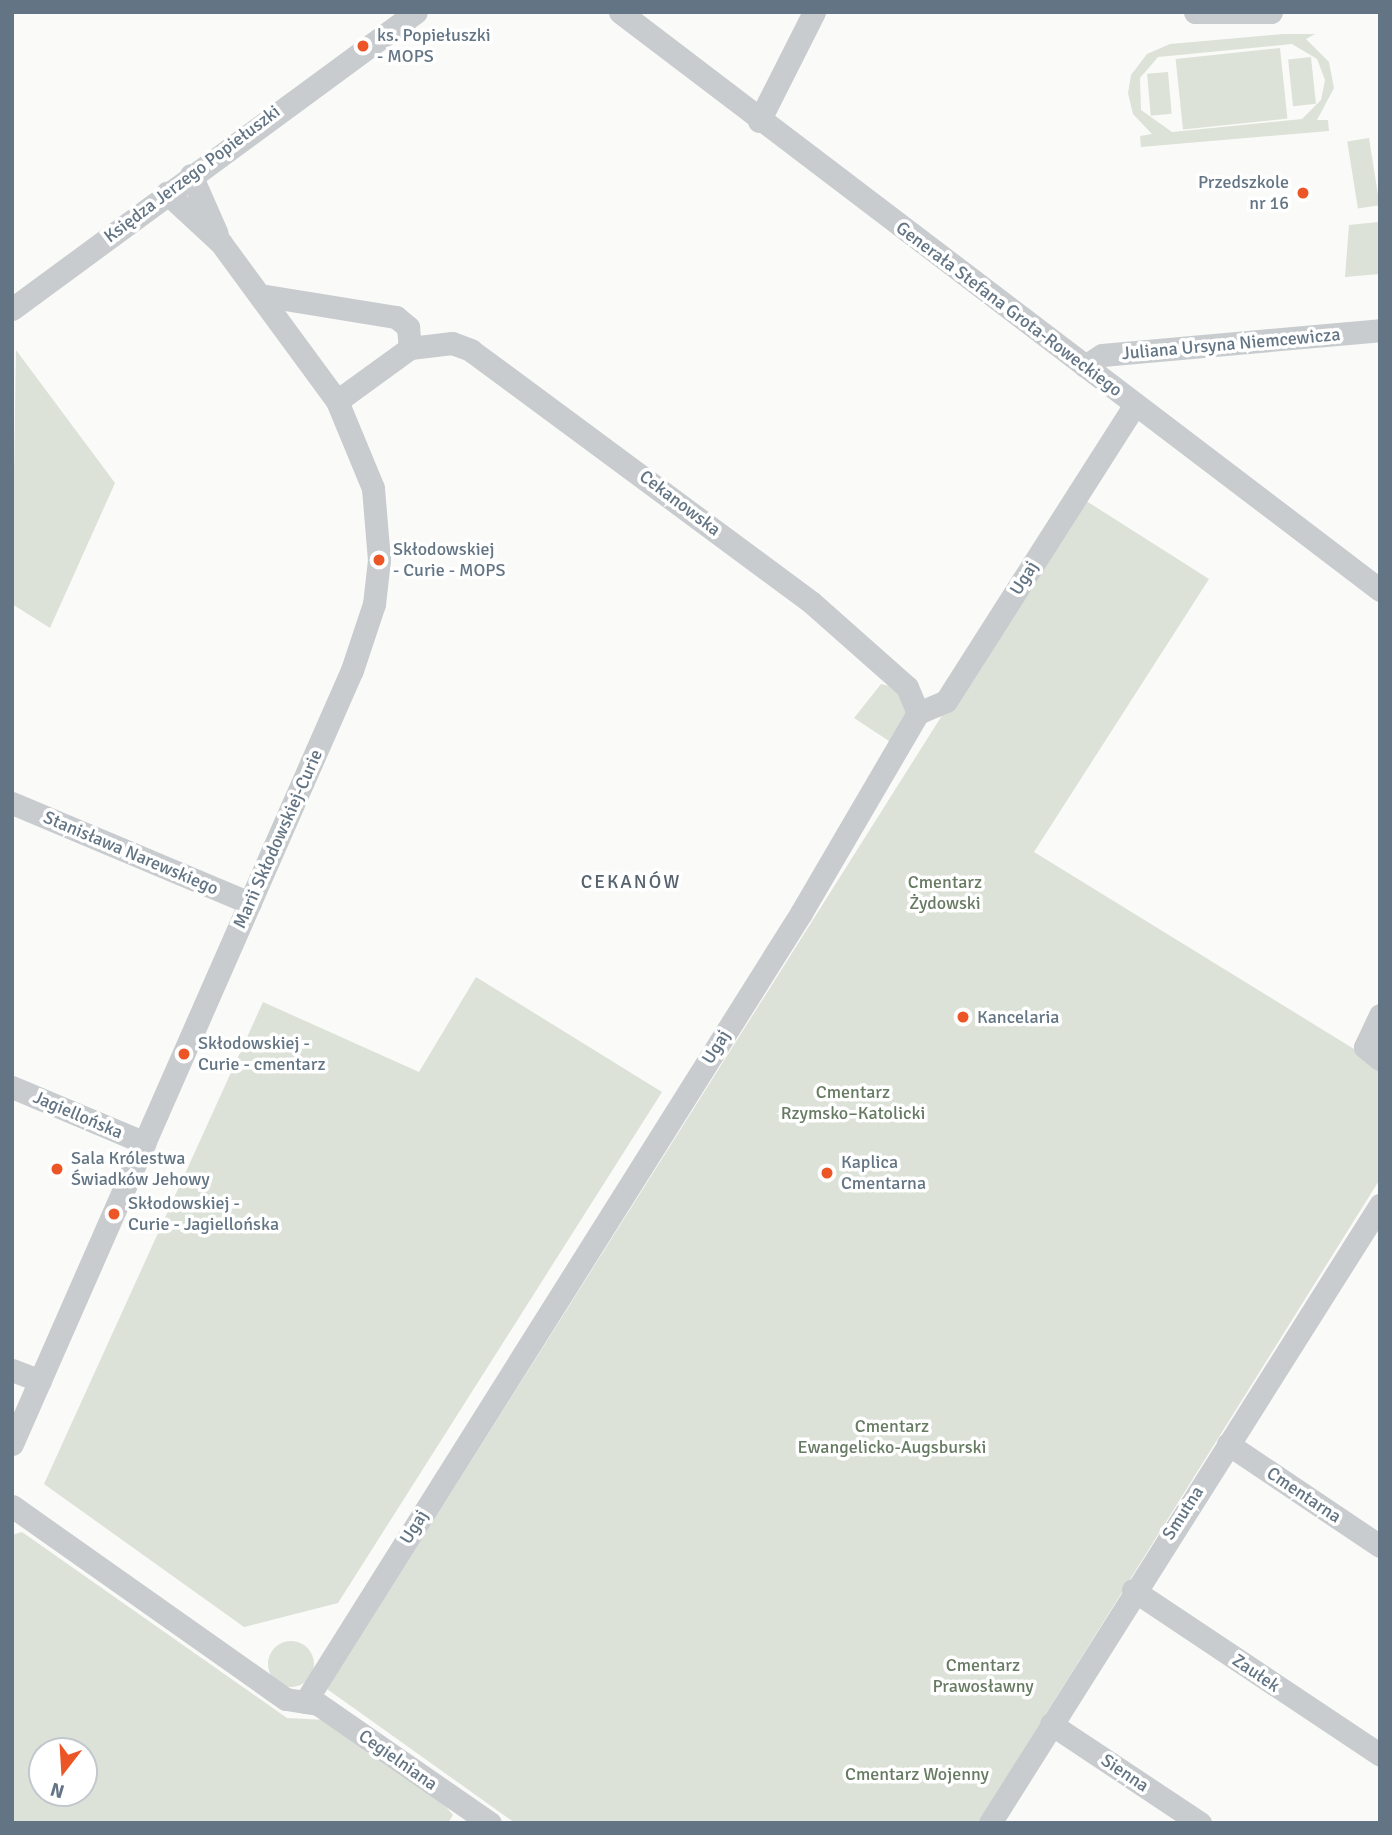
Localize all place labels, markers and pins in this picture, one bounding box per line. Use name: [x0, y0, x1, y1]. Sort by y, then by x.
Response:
place label: ks. Popiełuszki - MOPS: [377, 25, 491, 68]
marker: ks. Popiełuszki - MOPS: [355, 38, 371, 54]
place label: Przedszkole nr 16: [1198, 172, 1289, 214]
marker: Przedszkole nr 16: [1295, 185, 1311, 201]
place label: Skłodowskiej - Curie - MOPS: [393, 539, 506, 582]
marker: Skłodowskiej - Curie - MOPS: [371, 552, 387, 568]
place label: Kancelaria: [977, 1006, 1059, 1028]
marker: Kancelaria: [955, 1009, 971, 1025]
place label: Skłodowskiej - Curie - cmentarz: [198, 1033, 326, 1076]
marker: Skłodowskiej - Curie - cmentarz: [176, 1046, 192, 1062]
place label: Sala Królestwa Świadków Jehowy: [71, 1148, 210, 1190]
place label: Kaplica Cmentarna: [841, 1152, 926, 1194]
marker: Sala Królestwa Świadków Jehowy: [49, 1161, 65, 1177]
marker: Kaplica Cmentarna: [819, 1165, 835, 1181]
place label: Skłodowskiej - Curie - Jagiellońska: [128, 1193, 279, 1236]
marker: Skłodowskiej - Curie - Jagiellońska: [106, 1206, 122, 1222]

